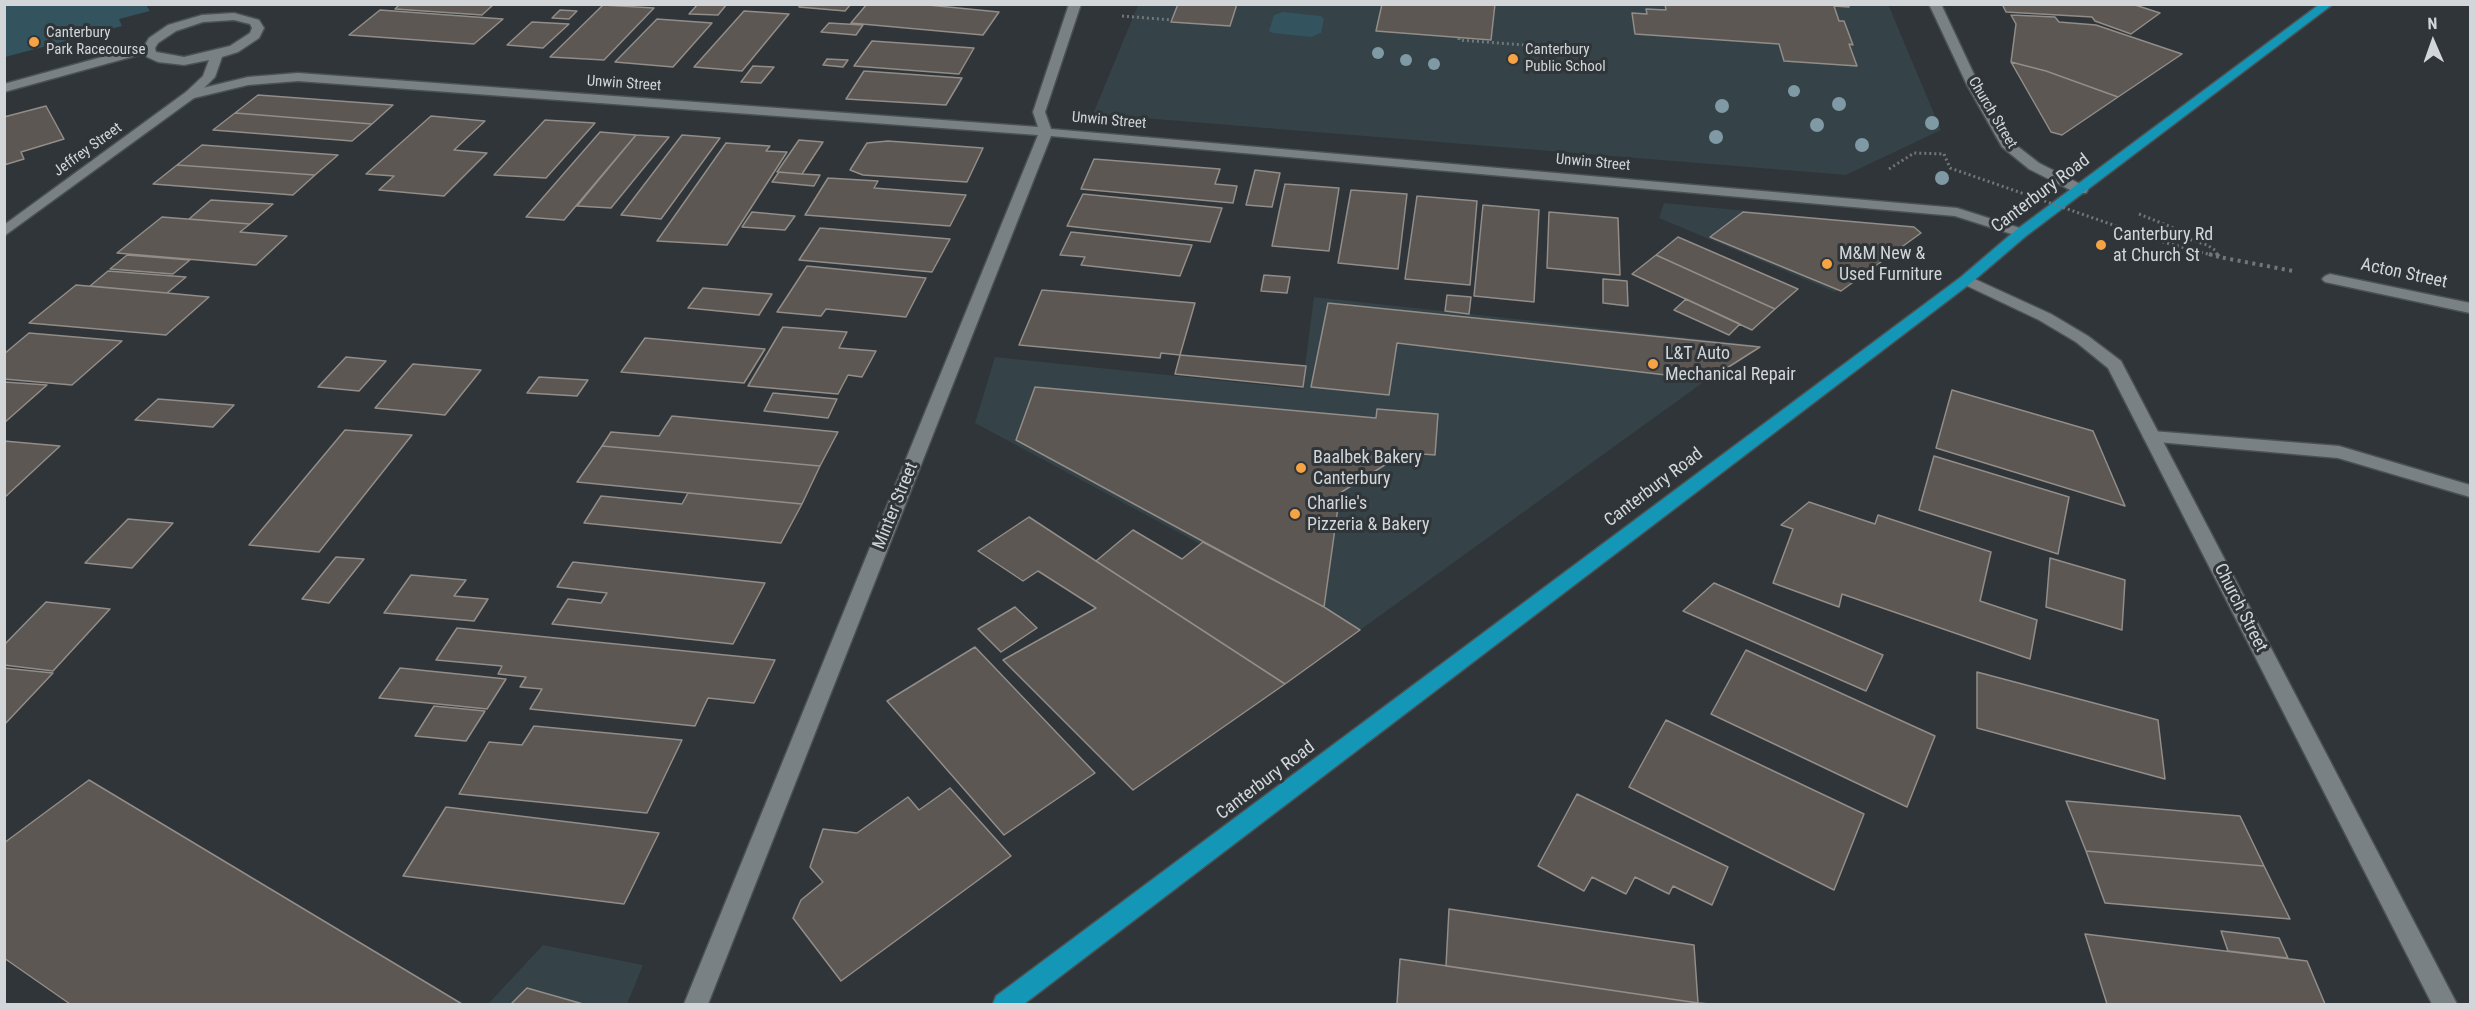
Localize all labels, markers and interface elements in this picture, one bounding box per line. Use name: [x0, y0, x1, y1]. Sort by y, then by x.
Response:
north arrow: [2403, 12, 2463, 72]
text: N: [2427, 14, 2438, 33]
place label: Canterbury Park Racecourse: [46, 24, 145, 59]
marker: Canterbury Park Racecourse: [27, 35, 41, 49]
place label: Canterbury Public School: [1525, 41, 1606, 76]
marker: Canterbury Public School: [1506, 52, 1520, 66]
street label: Unwin Street: [586, 72, 662, 96]
street label: Church Street: [1964, 74, 2020, 152]
street label: Unwin Street: [1071, 109, 1147, 133]
street label: Jeffrey Street: [50, 119, 126, 181]
street label: Canterbury Road: [1987, 150, 2095, 238]
street label: Unwin Street: [1555, 151, 1631, 175]
place label: Canterbury Rd at Church St: [2113, 224, 2213, 266]
marker: Canterbury Rd at Church St: [2094, 238, 2108, 252]
place label: M&M New & Used Furniture: [1839, 243, 1942, 286]
street label: Acton Street: [2359, 254, 2449, 294]
marker: M&M New & Used Furniture: [1820, 257, 1834, 271]
place label: L&T Auto Mechanical Repair: [1665, 343, 1796, 386]
marker: L&T Auto Mechanical Repair: [1646, 357, 1660, 371]
street label: Canterbury Road: [1600, 444, 1708, 532]
place label: Baalbek Bakery Canterbury: [1313, 447, 1422, 490]
street label: Minter Street: [869, 459, 923, 553]
marker: Baalbek Bakery Canterbury: [1294, 461, 1308, 475]
place label: Charlie's Pizzeria & Bakery: [1307, 493, 1429, 536]
marker: Charlie's Pizzeria & Bakery: [1288, 507, 1302, 521]
street label: Church Street: [2209, 560, 2271, 656]
street label: Canterbury Road: [1212, 737, 1320, 825]

